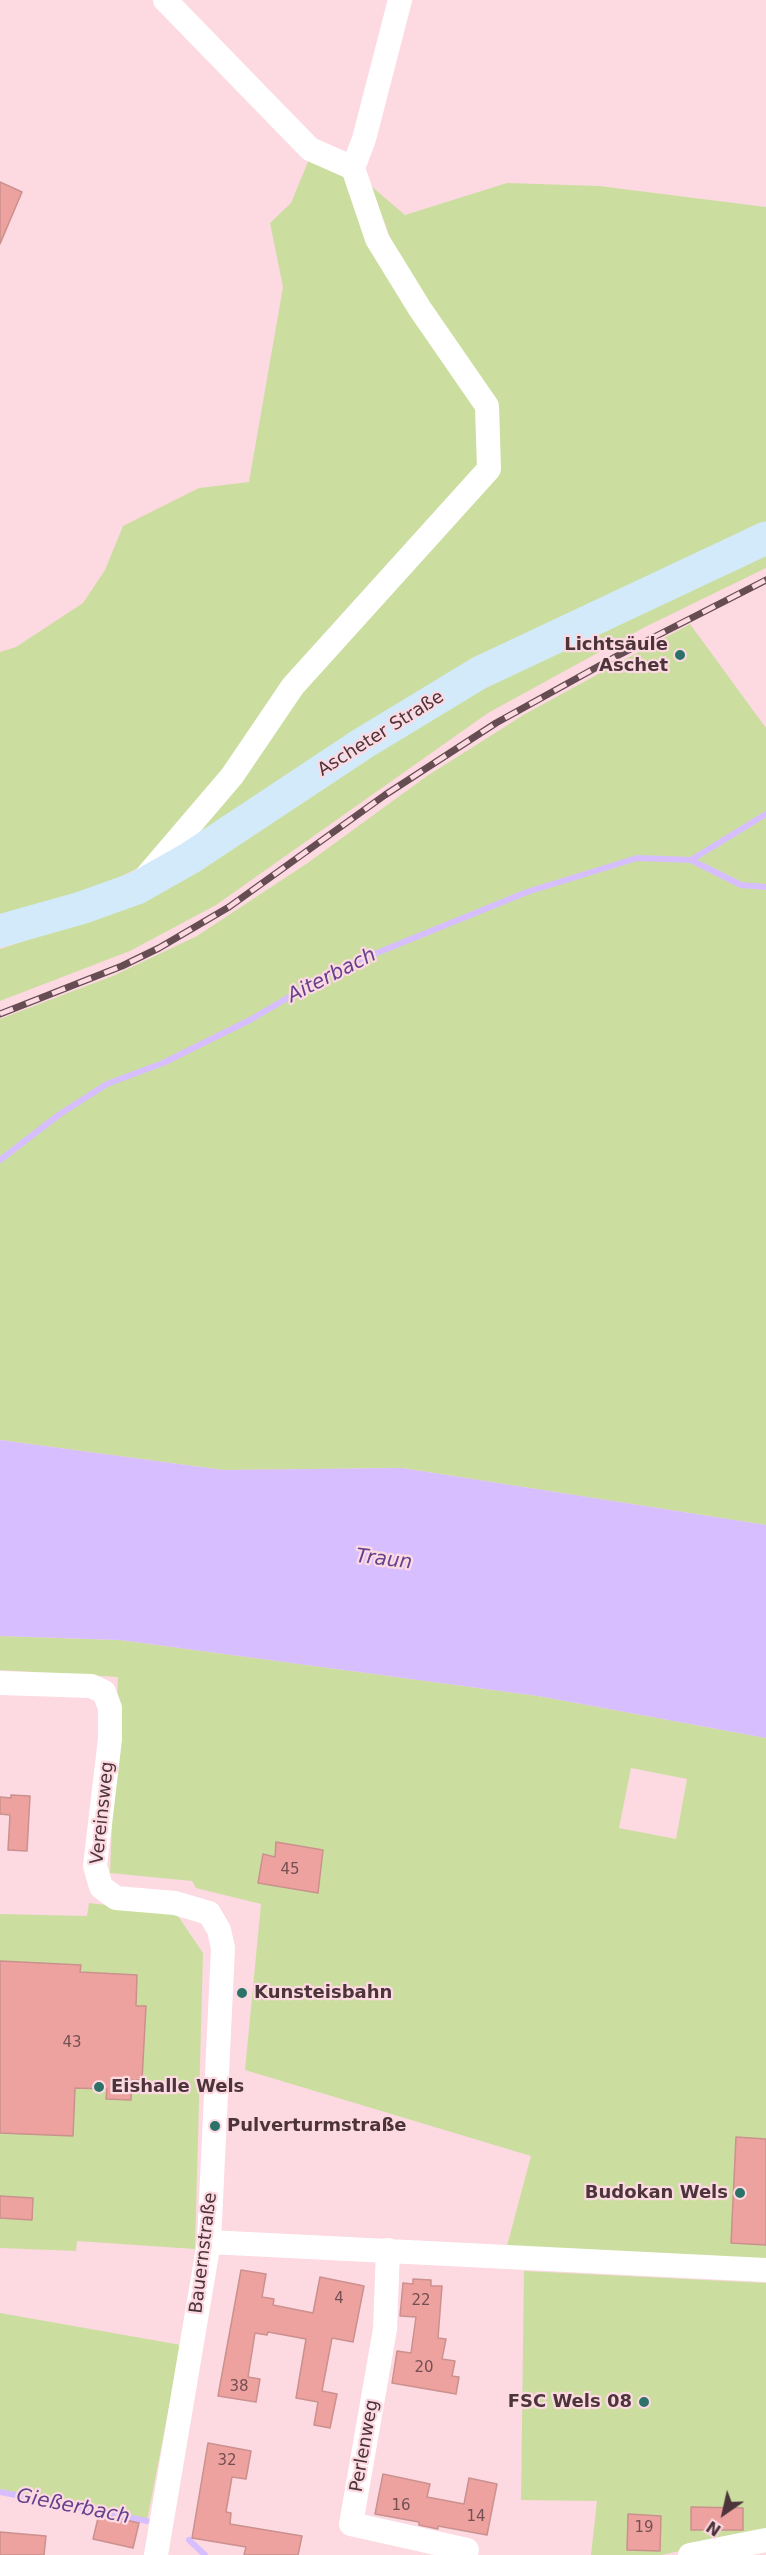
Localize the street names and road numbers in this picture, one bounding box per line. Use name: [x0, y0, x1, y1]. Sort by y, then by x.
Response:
street label: Ascheter Straße: [314, 687, 448, 781]
street label: Vereinsweg: [87, 1761, 119, 1865]
street label: Bauernstraße: [186, 2191, 222, 2315]
street label: Perlenweg: [346, 2398, 384, 2494]

